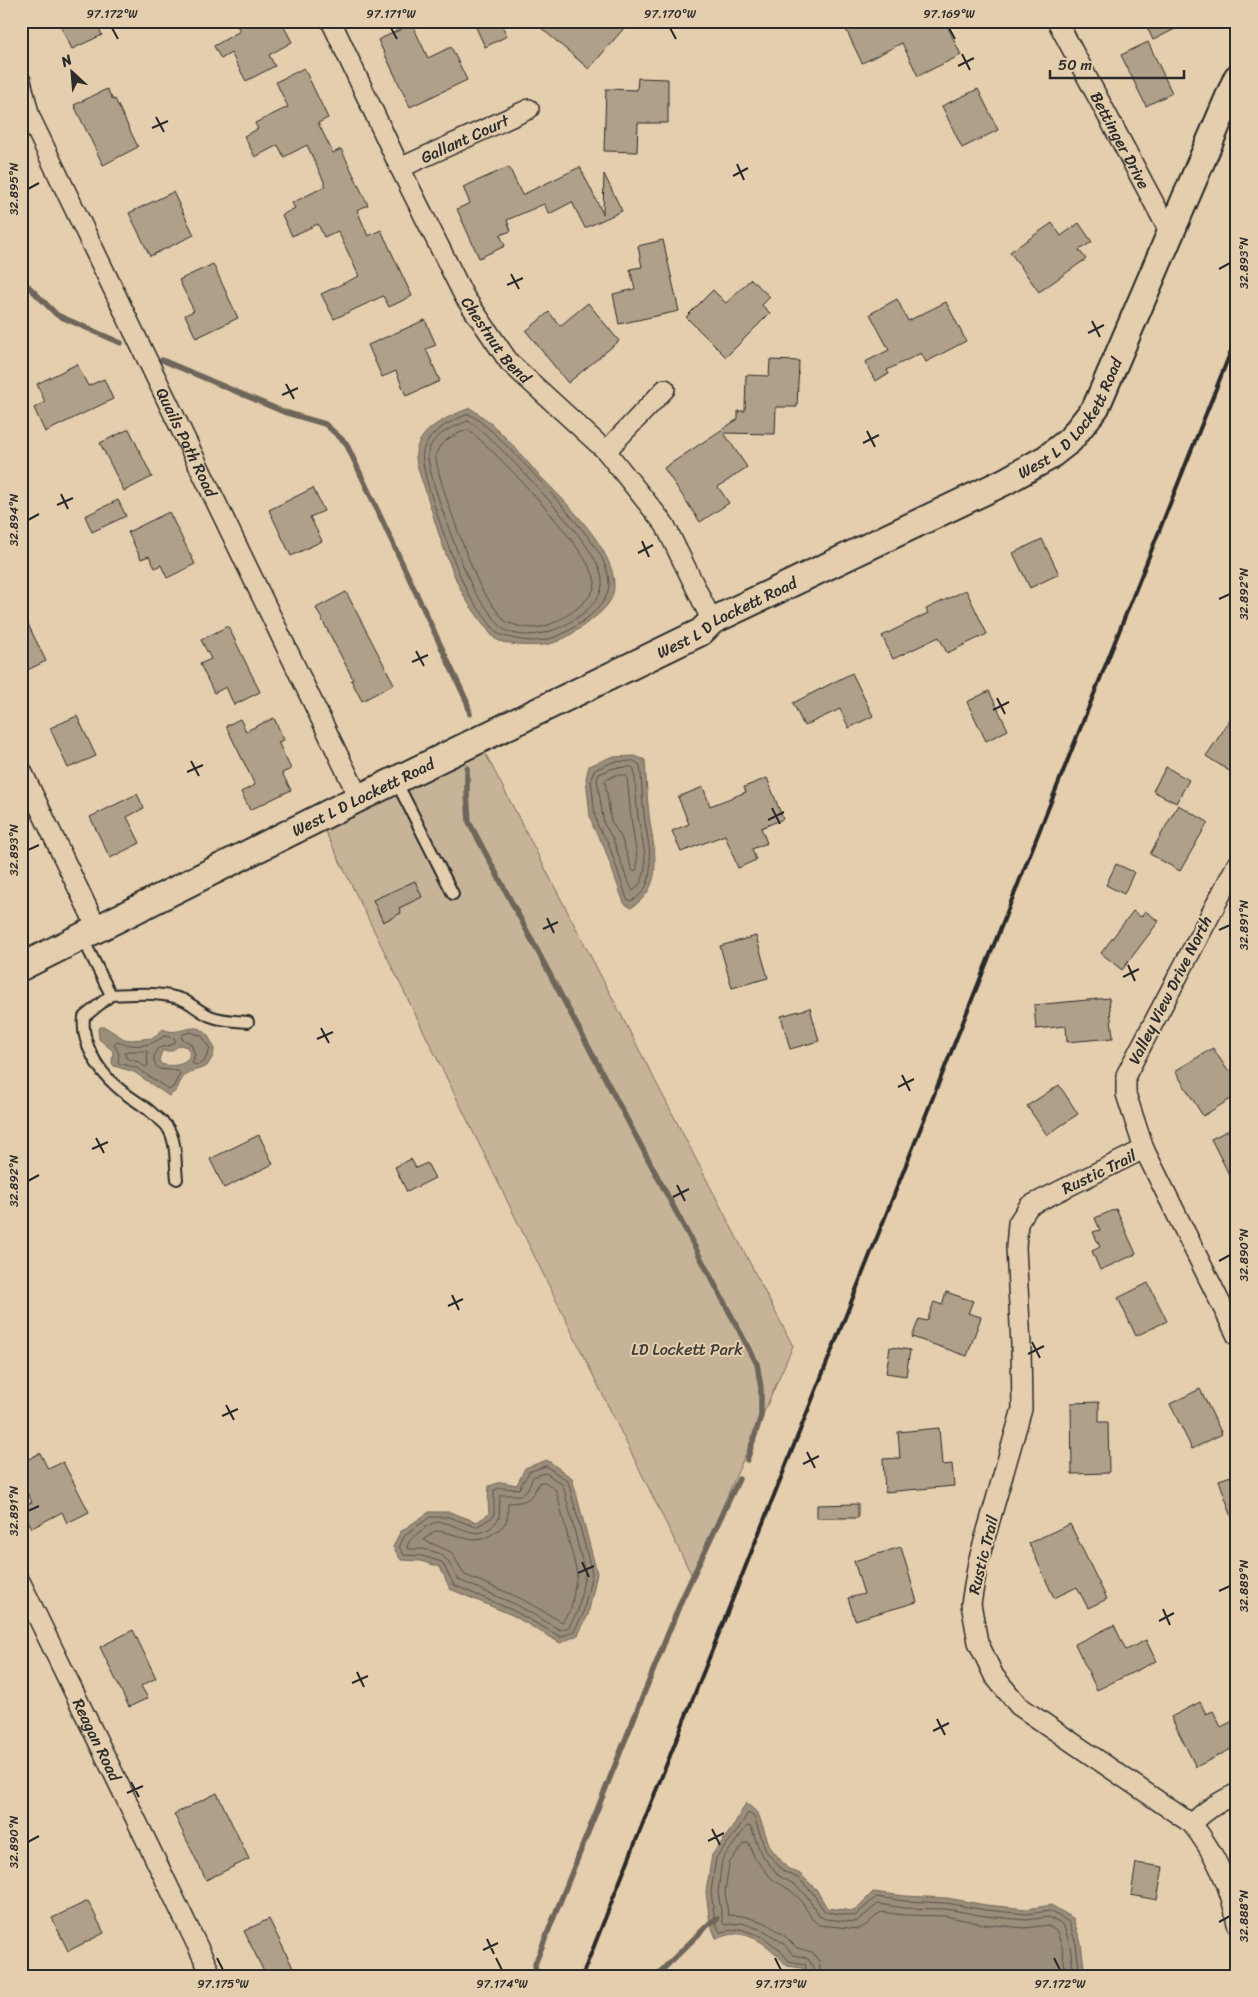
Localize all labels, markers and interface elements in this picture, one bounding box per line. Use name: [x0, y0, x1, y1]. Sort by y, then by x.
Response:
text: 97.172°W: [86, 3, 138, 25]
text: 97.171°W: [366, 3, 416, 25]
text: 97.170°W: [644, 3, 697, 25]
text: 97.169°W: [923, 3, 976, 25]
text: N: [56, 47, 77, 75]
north arrow: [48, 48, 98, 98]
scale bar: [1050, 48, 1184, 80]
text: 50 m: [1058, 52, 1093, 78]
street label: Bettinger Drive: [1082, 86, 1159, 194]
street label: Gallant Court: [416, 105, 514, 171]
text: 32.895°N: [3, 162, 25, 215]
text: 32.893°N: [1233, 236, 1255, 289]
street label: Chestnut Bend: [453, 290, 539, 392]
street label: West L D Lockett Road: [1012, 351, 1131, 486]
street label: Quails Path Road: [148, 382, 227, 503]
text: 32.894°N: [3, 493, 25, 546]
street label: West L D Lockett Road: [651, 567, 803, 666]
text: 32.892°N: [1233, 567, 1255, 620]
street label: West L D Lockett Road: [286, 748, 441, 844]
text: 32.893°N: [3, 823, 25, 876]
text: 32.891°N: [1233, 899, 1255, 950]
street label: Valley View Drive North: [1120, 910, 1220, 1070]
street label: Rustic Trail: [1057, 1141, 1142, 1203]
text: 32.892°N: [3, 1154, 25, 1207]
text: 32.890°N: [1233, 1228, 1255, 1281]
park label: LD Lockett Park: [631, 1335, 743, 1364]
text: 32.891°N: [3, 1485, 25, 1536]
street label: Rustic Trail: [959, 1512, 1007, 1597]
text: 32.889°N: [1233, 1559, 1255, 1612]
street label: Reagan Road: [65, 1693, 130, 1787]
text: 32.890°N: [3, 1815, 25, 1868]
text: 32.888°N: [1233, 1889, 1255, 1942]
text: 97.175°W: [197, 1973, 250, 1995]
text: 97.174°W: [476, 1973, 529, 1995]
text: 97.173°W: [756, 1973, 807, 1995]
text: 97.172°W: [1034, 1973, 1086, 1995]

